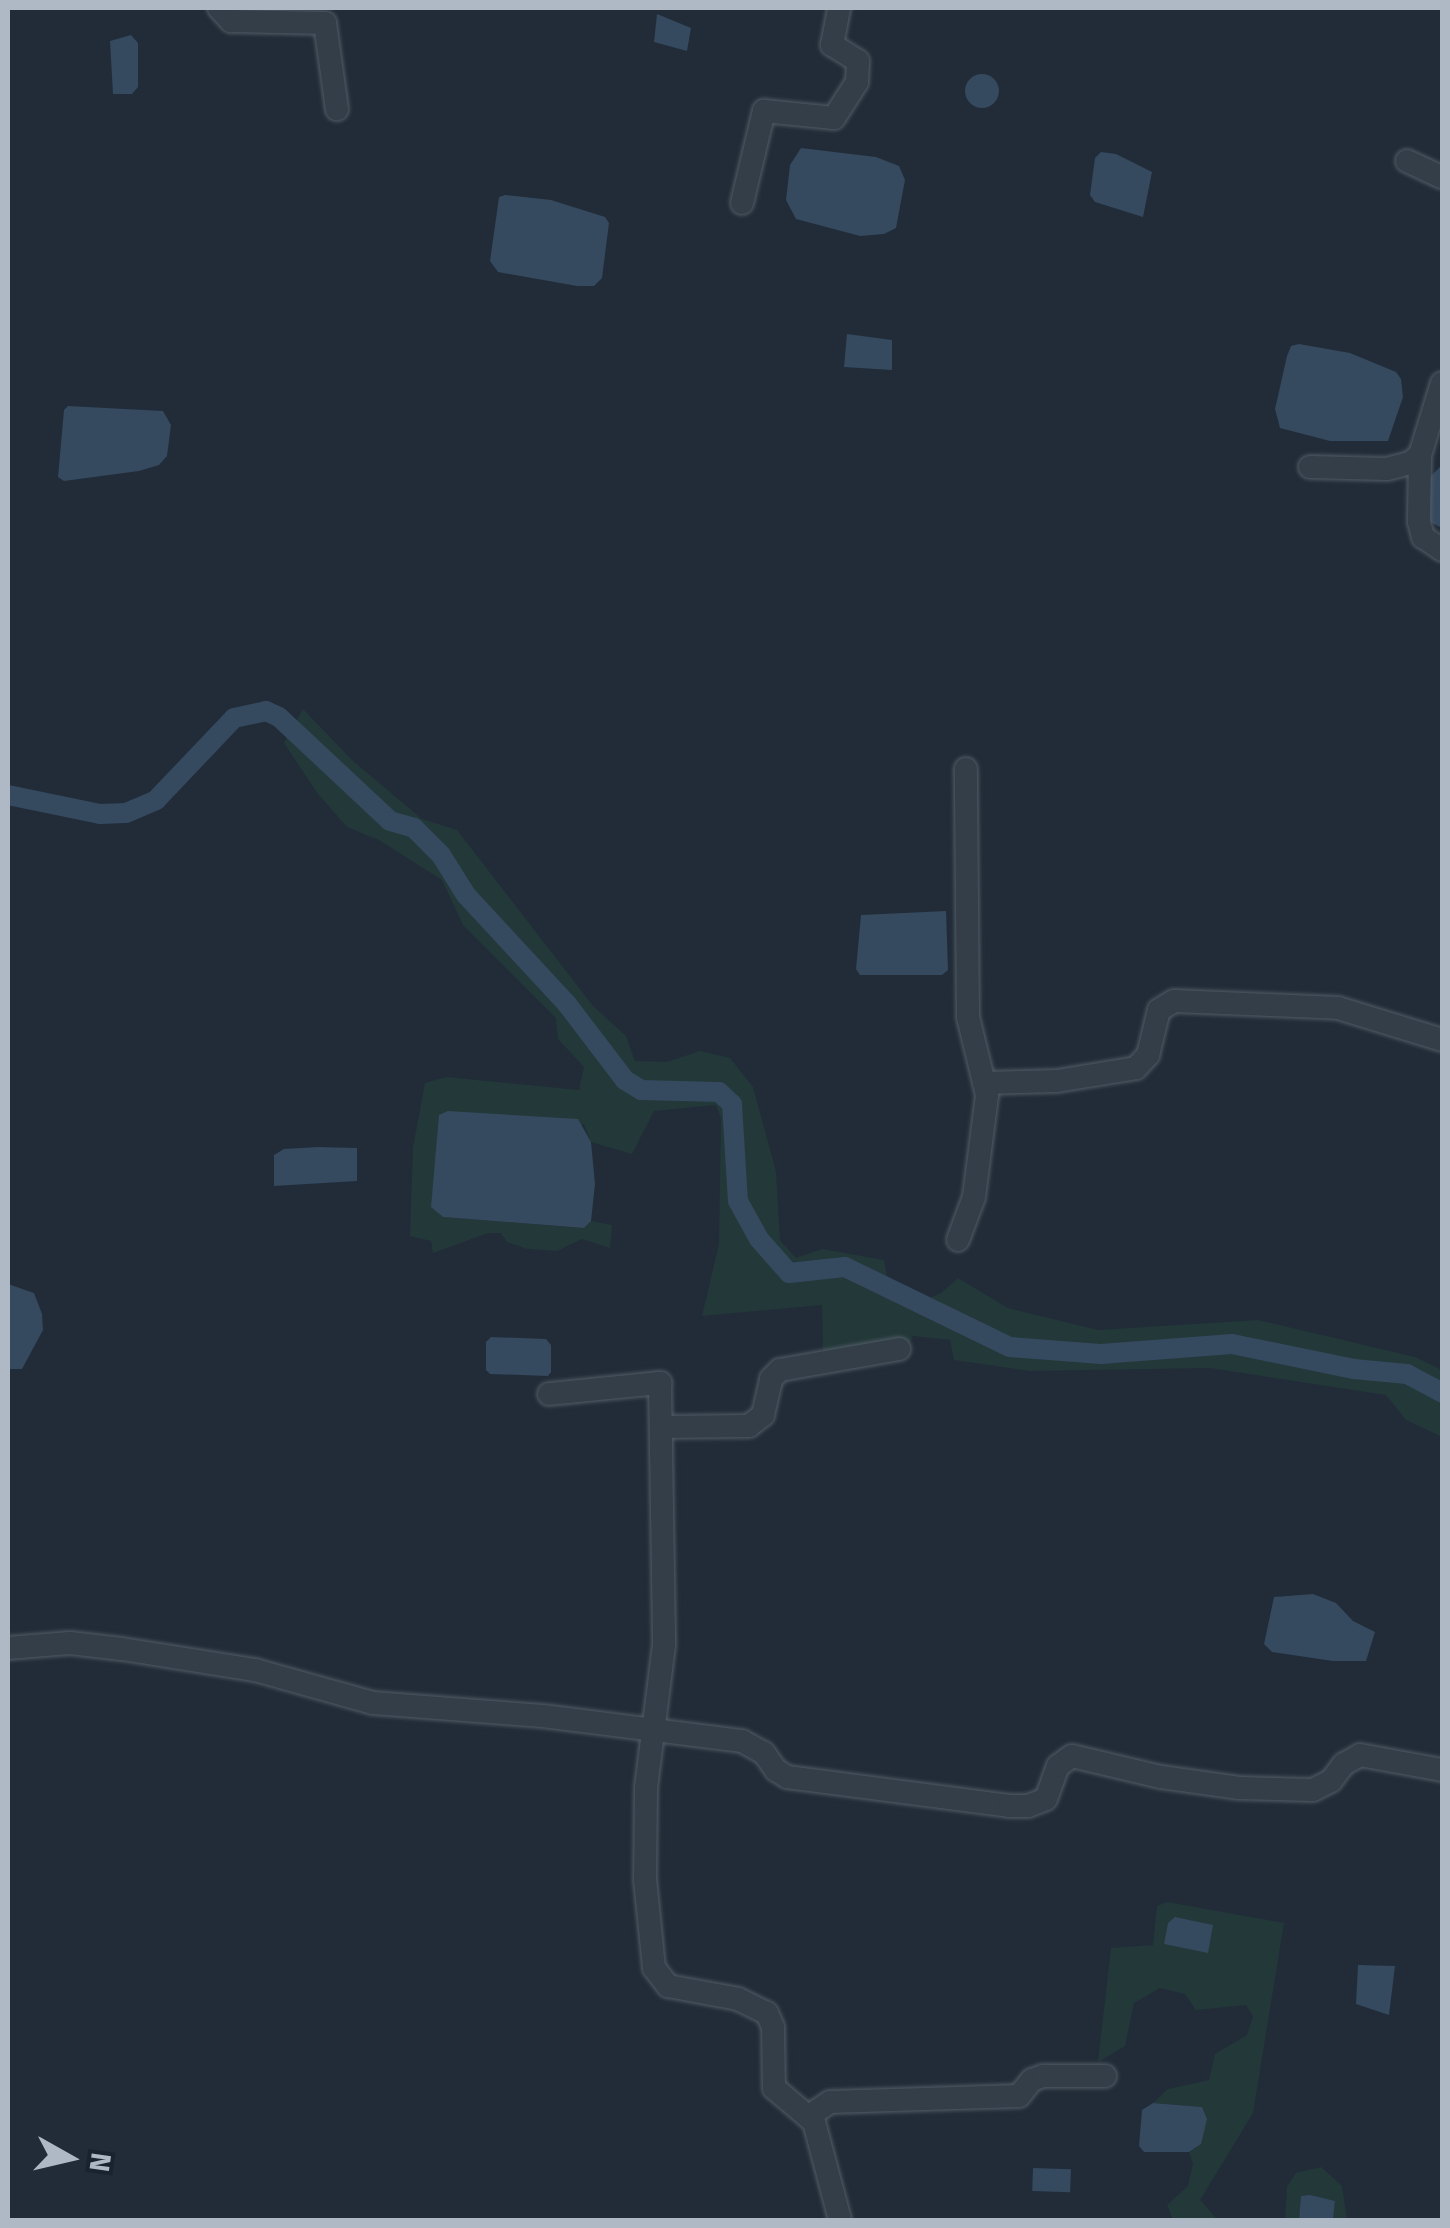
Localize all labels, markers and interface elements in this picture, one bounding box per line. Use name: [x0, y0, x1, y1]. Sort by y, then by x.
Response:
north arrow: [20, 2108, 120, 2208]
text: N: [83, 2151, 118, 2174]

